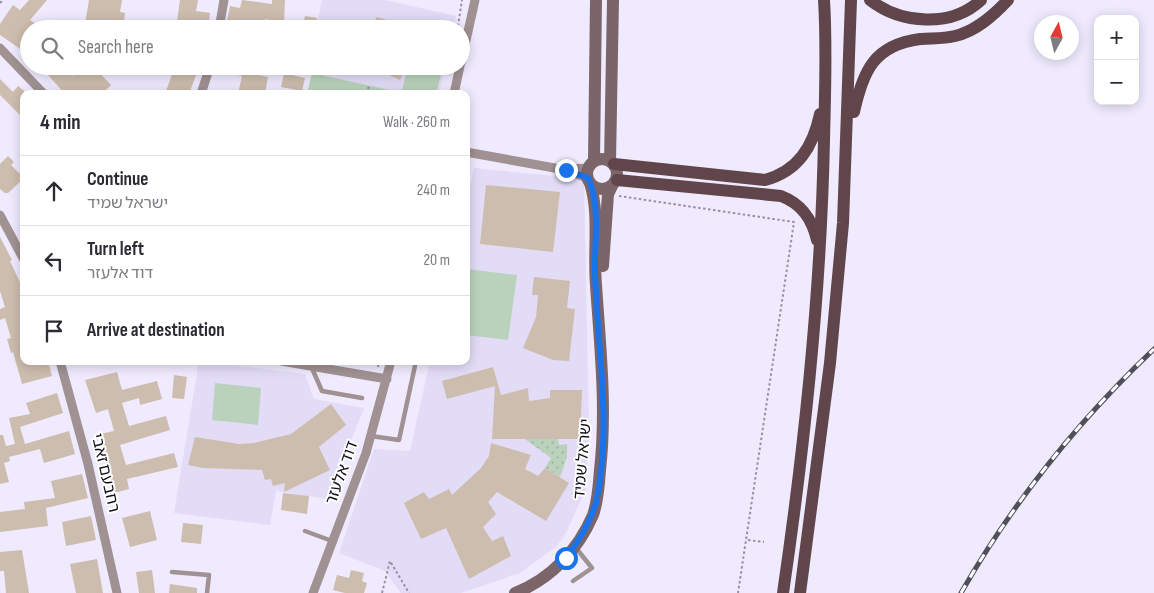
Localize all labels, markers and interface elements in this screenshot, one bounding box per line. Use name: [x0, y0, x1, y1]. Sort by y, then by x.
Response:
north arrow: [1034, 15, 1079, 60]
map controls: [1094, 15, 1139, 105]
button: +: [1094, 15, 1139, 60]
search box: [20, 20, 470, 75]
icon: search: [38, 34, 66, 62]
text: Search here: [78, 36, 154, 59]
button: −: [1094, 60, 1139, 105]
text: 4 min: [40, 110, 81, 135]
text: Walk · 260 m: [383, 113, 450, 132]
route end: [555, 159, 578, 182]
text: Continue: [87, 168, 148, 191]
icon: ahead: [40, 177, 68, 205]
text: 240 m: [417, 181, 450, 200]
text: ישראל שמיד: [87, 194, 168, 213]
text: Turn left: [87, 238, 144, 261]
icon: left: [40, 247, 68, 275]
text: 20 m: [423, 251, 450, 270]
text: דוד אלעזר: [87, 264, 153, 283]
icon: arrive: [40, 317, 68, 345]
text: Arrive at destination: [87, 319, 225, 342]
street label: ישראל שמיד: [570, 418, 596, 500]
street label: רחבעם זאבי: [87, 432, 123, 514]
street label: דוד אלעזר: [322, 438, 362, 507]
route start: [555, 547, 578, 570]

